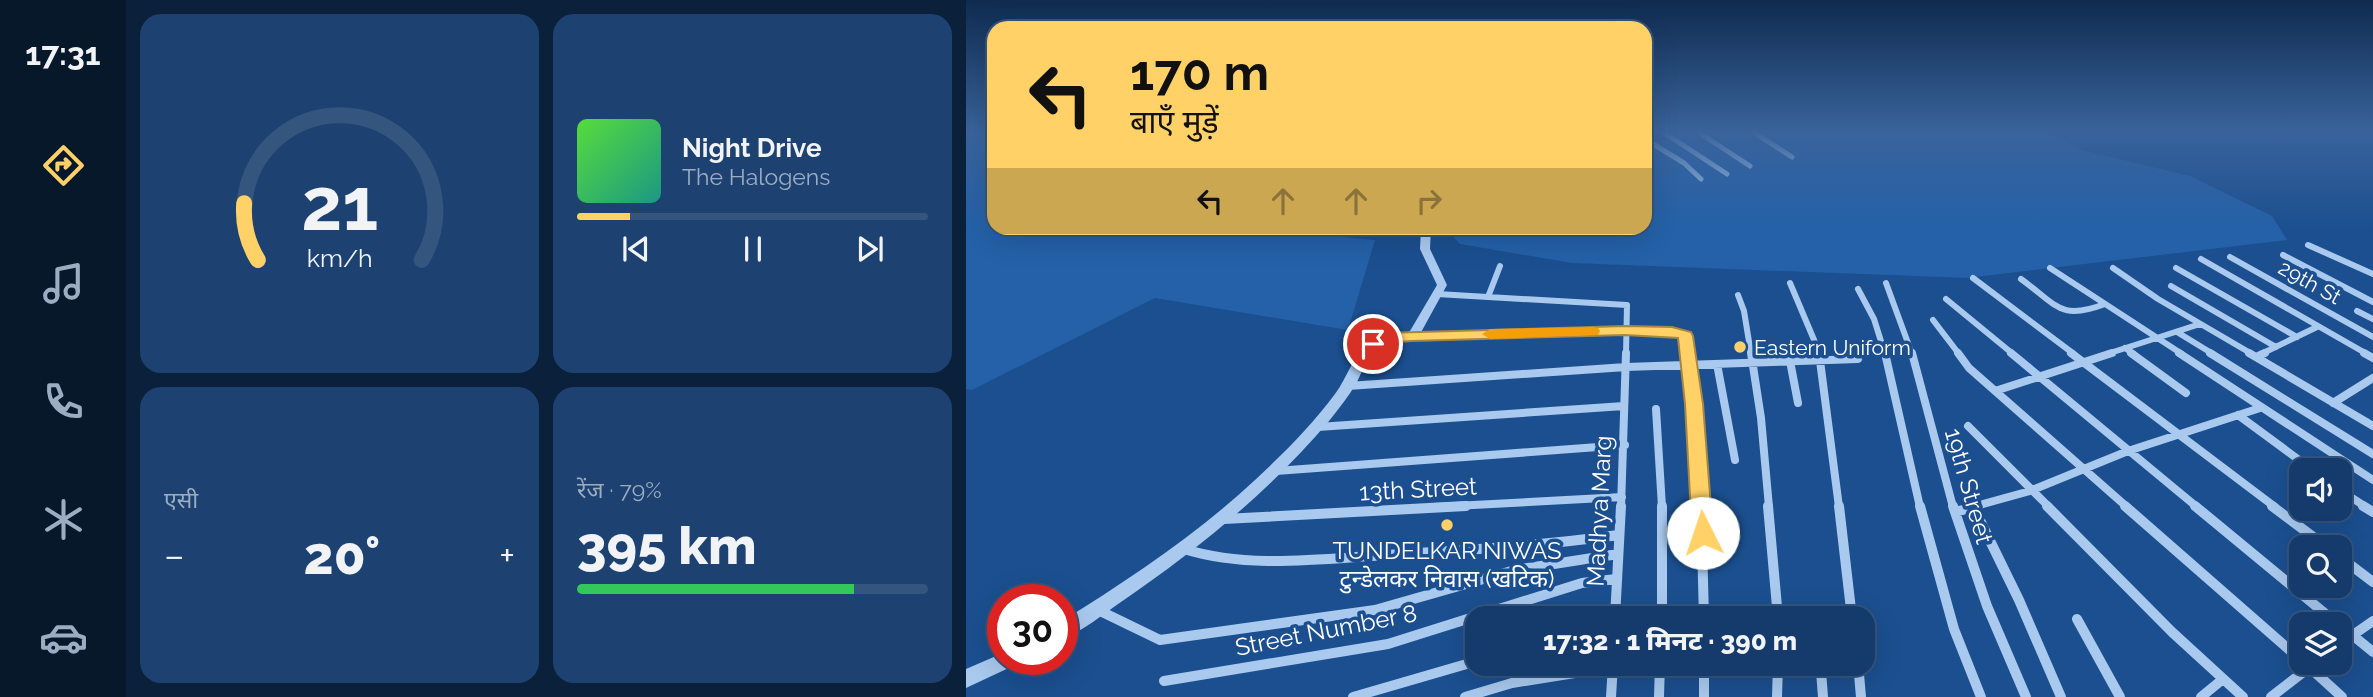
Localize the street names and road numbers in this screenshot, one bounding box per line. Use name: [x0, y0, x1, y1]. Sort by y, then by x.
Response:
street label: 29th St: [2274, 255, 2346, 309]
street label: 19th Street: [1939, 425, 1999, 547]
street label: Madhya Marg: [1581, 435, 1617, 587]
street label: 13th Street: [1358, 471, 1478, 507]
street label: Street Number 8: [1233, 598, 1419, 662]

